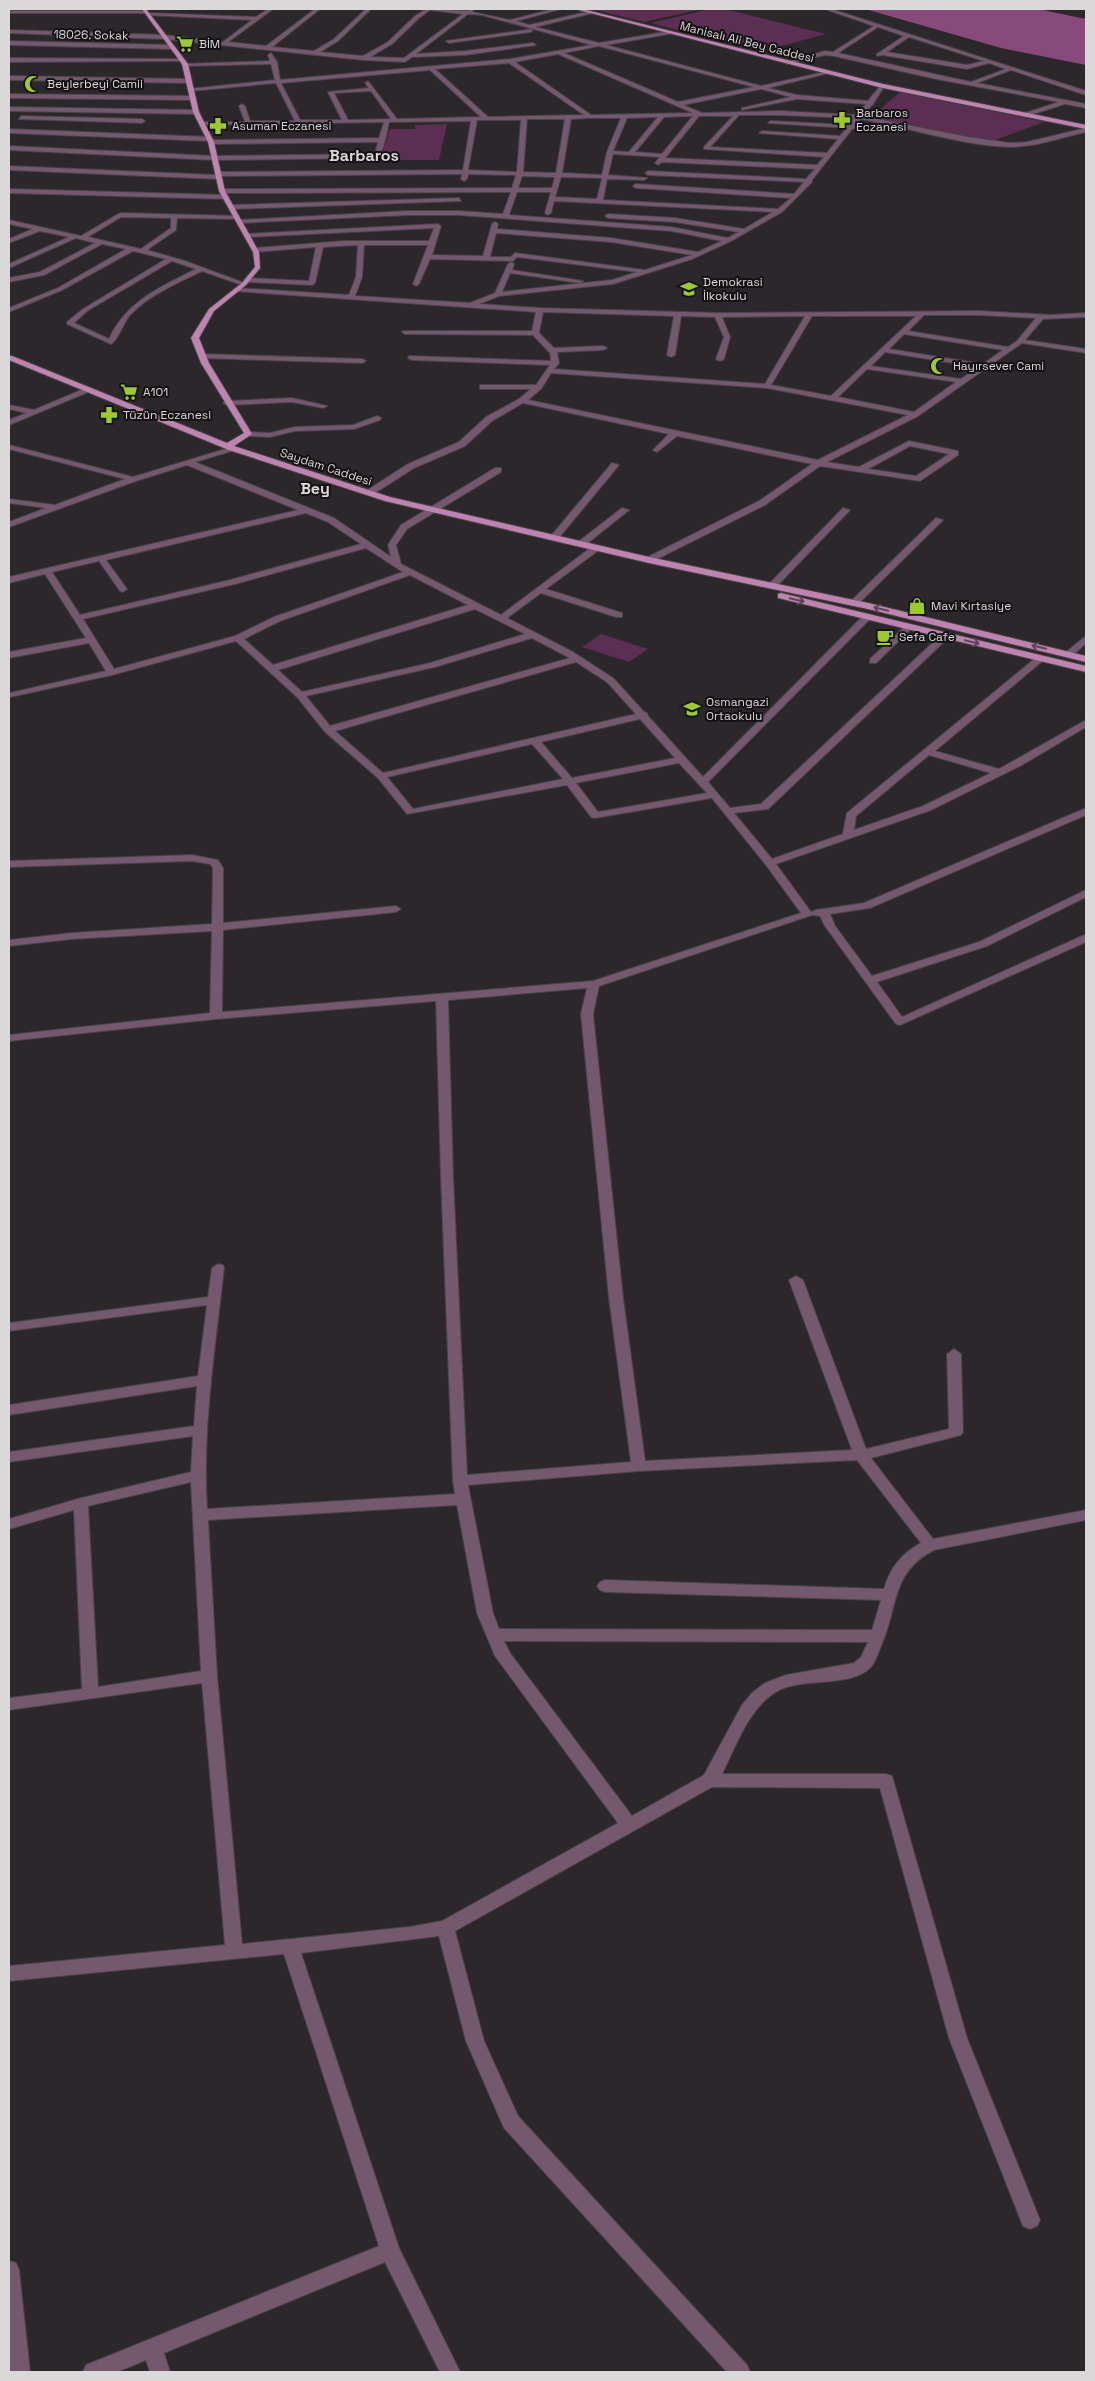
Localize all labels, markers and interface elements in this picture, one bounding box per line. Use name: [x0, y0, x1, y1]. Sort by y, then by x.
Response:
street label: Manisalı Ali Bey Caddesi: [678, 18, 816, 66]
street label: 18026. Sokak: [53, 26, 129, 44]
supermarket icon: BİM: [175, 34, 195, 54]
place label: BİM: [199, 36, 220, 52]
mosque icon: Beylerbeyi Camii: [23, 74, 43, 94]
place label: Beylerbeyi Camii: [47, 76, 143, 92]
place label: Barbaros Eczanesi: [856, 105, 908, 135]
pharmacy icon: Barbaros Eczanesi: [832, 110, 852, 130]
pharmacy icon: Asuman Eczanesi: [208, 116, 228, 136]
place label: Asuman Eczanesi: [232, 118, 332, 134]
district label: Barbaros: [329, 145, 399, 166]
place label: Demokrasi İlkokulu: [703, 274, 763, 304]
school or university icon: Demokrasi İlkokulu: [679, 279, 699, 299]
mosque icon: Hayırsever Cami: [929, 356, 949, 376]
place label: Hayırsever Cami: [953, 358, 1044, 374]
supermarket icon: A101: [119, 382, 139, 402]
place label: A101: [143, 384, 168, 400]
pharmacy icon: Tüzün Eczanesi: [99, 405, 119, 425]
place label: Tüzün Eczanesi: [123, 407, 211, 423]
street label: Saydam Caddesi: [278, 445, 374, 489]
district label: Bey: [300, 478, 330, 499]
one-way arrow: [789, 596, 805, 605]
shop icon: Mavi Kırtasiye: [907, 596, 927, 616]
place label: Mavi Kırtasiye: [931, 598, 1011, 614]
one-way arrow: [873, 604, 889, 613]
cafe icon: Sefa Cafe: [875, 627, 895, 647]
place label: Sefa Cafe: [899, 629, 955, 645]
one-way arrow: [964, 638, 980, 647]
one-way arrow: [1031, 642, 1047, 651]
place label: Osmangazi Ortaokulu: [706, 694, 769, 724]
school or university icon: Osmangazi Ortaokulu: [682, 699, 702, 719]

